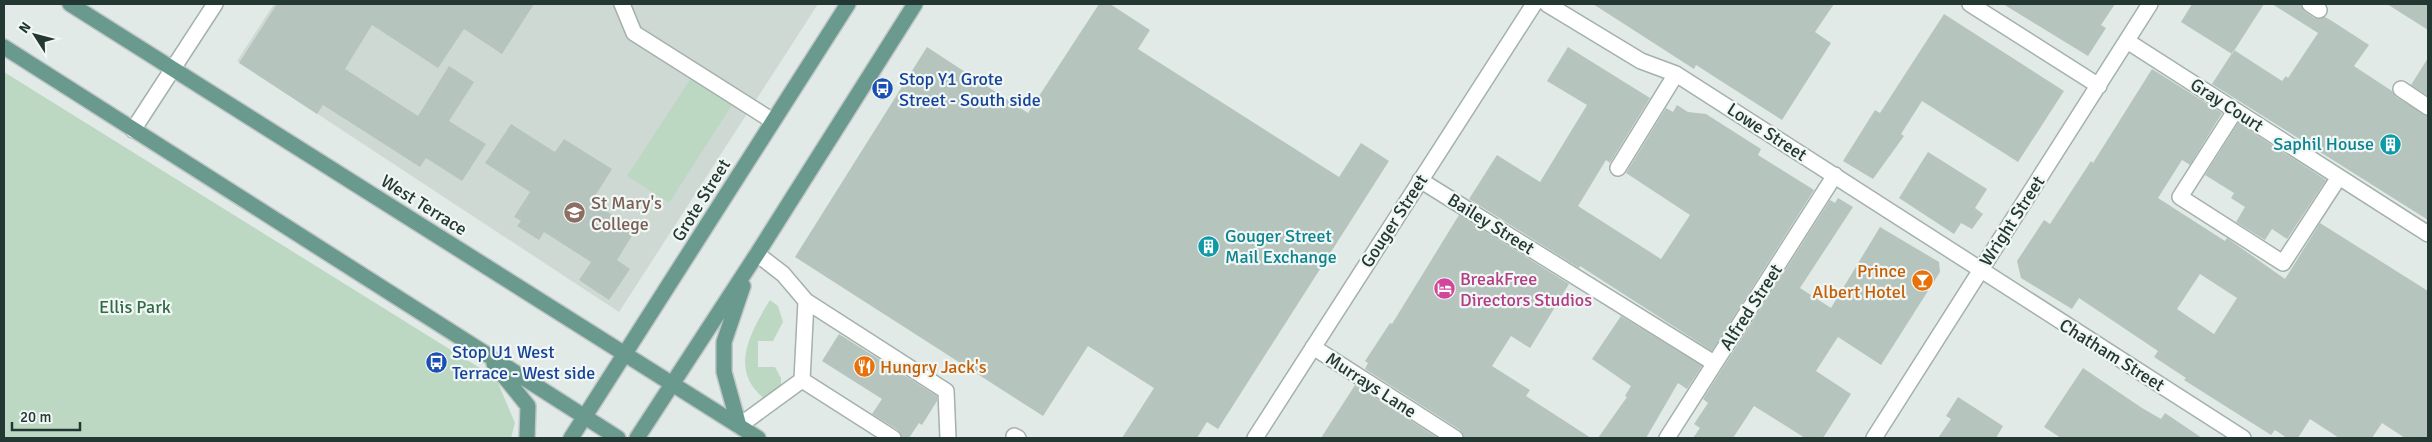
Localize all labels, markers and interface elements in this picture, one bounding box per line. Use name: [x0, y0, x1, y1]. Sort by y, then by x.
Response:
north arrow: [10, 10, 60, 60]
text: N: [15, 19, 35, 37]
place label: Stop Y1 Grote Street - South side: [899, 68, 1041, 111]
street label: Gray Court: [2186, 73, 2268, 137]
bus stop icon: Stop Y1 Grote Street - South side: [871, 77, 895, 101]
street label: Lowe Street: [1723, 98, 1811, 166]
building icon: Saphil House: [2378, 132, 2402, 156]
place label: Saphil House: [2273, 133, 2374, 155]
street label: Grote Street: [667, 155, 735, 245]
street label: West Terrace: [377, 170, 471, 240]
street label: Gouger Street: [1356, 170, 1432, 272]
street label: Wright Street: [1975, 172, 2049, 270]
street label: Bailey Street: [1444, 189, 1538, 259]
place label: St Mary's College: [591, 192, 662, 235]
school or university icon: St Mary's College: [563, 201, 587, 225]
place label: Gouger Street Mail Exchange: [1225, 225, 1337, 268]
building icon: Gouger Street Mail Exchange: [1197, 234, 1221, 258]
street label: Alfred Street: [1715, 260, 1787, 354]
place label: Prince Albert Hotel: [1812, 260, 1906, 303]
place label: BreakFree Directors Studios: [1460, 268, 1592, 311]
bar icon: Prince Albert Hotel: [1910, 269, 1934, 293]
hotel icon: BreakFree Directors Studios: [1432, 277, 1456, 301]
park label: Ellis Park: [99, 296, 171, 318]
street label: Chatham Street: [2055, 314, 2169, 396]
place label: Stop U1 West Terrace - West side: [452, 341, 595, 384]
street label: Murrays Lane: [1321, 348, 1421, 422]
bus stop icon: Stop U1 West Terrace - West side: [424, 350, 448, 374]
restaurant icon: Hungry Jack's: [852, 355, 876, 379]
place label: Hungry Jack's: [880, 356, 987, 378]
scale bar: [12, 400, 80, 432]
text: 20 m: [20, 408, 51, 426]

